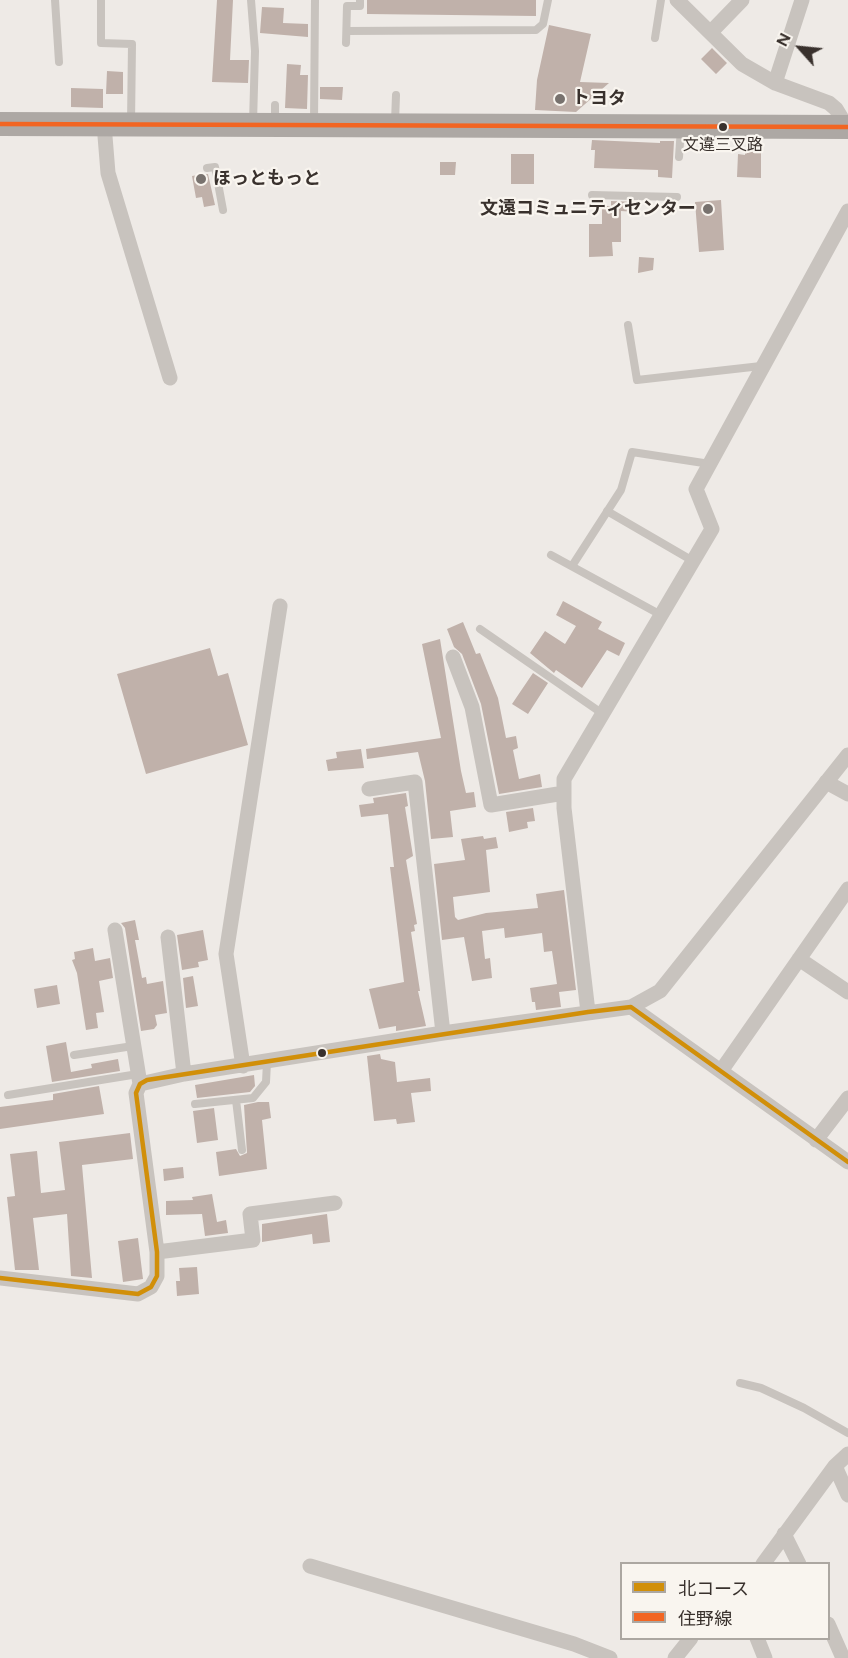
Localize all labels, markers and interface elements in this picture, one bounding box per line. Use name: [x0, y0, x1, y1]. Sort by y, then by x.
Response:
north arrow: [770, 18, 830, 78]
text: N: [772, 30, 795, 49]
place label: トヨタ: [572, 88, 626, 110]
marker: トヨタ: [553, 92, 567, 106]
marker: 文違三叉路: [717, 121, 729, 133]
place label: 文違三叉路: [683, 135, 763, 155]
place label: ほっともっと: [213, 168, 321, 190]
marker: ほっともっと: [194, 172, 208, 186]
place label: 文遠コミュニティセンター: [480, 198, 696, 220]
marker: 文遠コミュニティセンター: [701, 202, 715, 216]
unlabelled marker: [316, 1047, 328, 1059]
legend: [620, 1562, 830, 1640]
text: 北コース: [678, 1578, 749, 1600]
text: 住野線: [678, 1608, 732, 1630]

